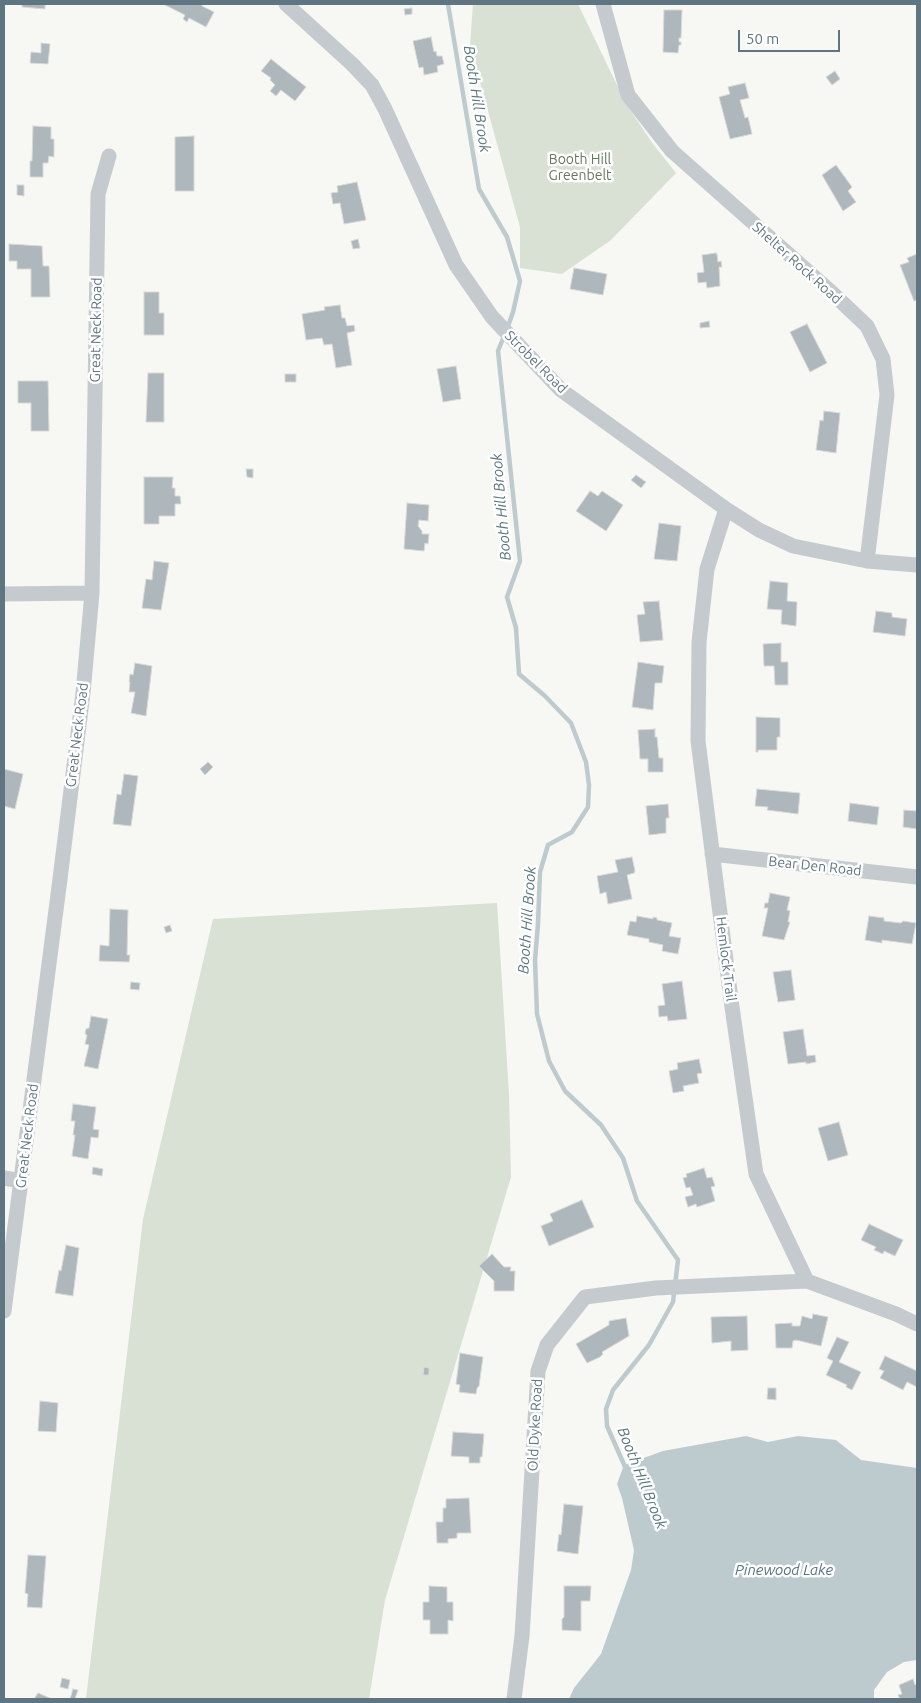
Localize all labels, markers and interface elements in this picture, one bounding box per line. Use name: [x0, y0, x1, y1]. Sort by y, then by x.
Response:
scale bar: [741, 20, 844, 52]
text: 50 m: [746, 30, 779, 47]
water label: Booth Hill Brook: [460, 44, 494, 154]
park label: Booth Hill Greenbelt: [548, 151, 612, 184]
street label: Shelter Rock Road: [749, 218, 845, 308]
street label: Great Neck Road: [87, 277, 105, 383]
street label: Strobel Road: [501, 327, 571, 397]
water label: Booth Hill Brook: [487, 452, 515, 562]
street label: Great Neck Road: [62, 682, 92, 788]
street label: Bear Den Road: [768, 853, 862, 879]
water label: Booth Hill Brook: [514, 866, 540, 974]
street label: Hemlock Trail: [712, 916, 740, 1002]
street label: Great Neck Road: [12, 1083, 42, 1189]
street label: Old Dyke Road: [524, 1378, 546, 1472]
water label: Booth Hill Brook: [613, 1425, 671, 1531]
water label: Pinewood Lake: [735, 1561, 833, 1579]

